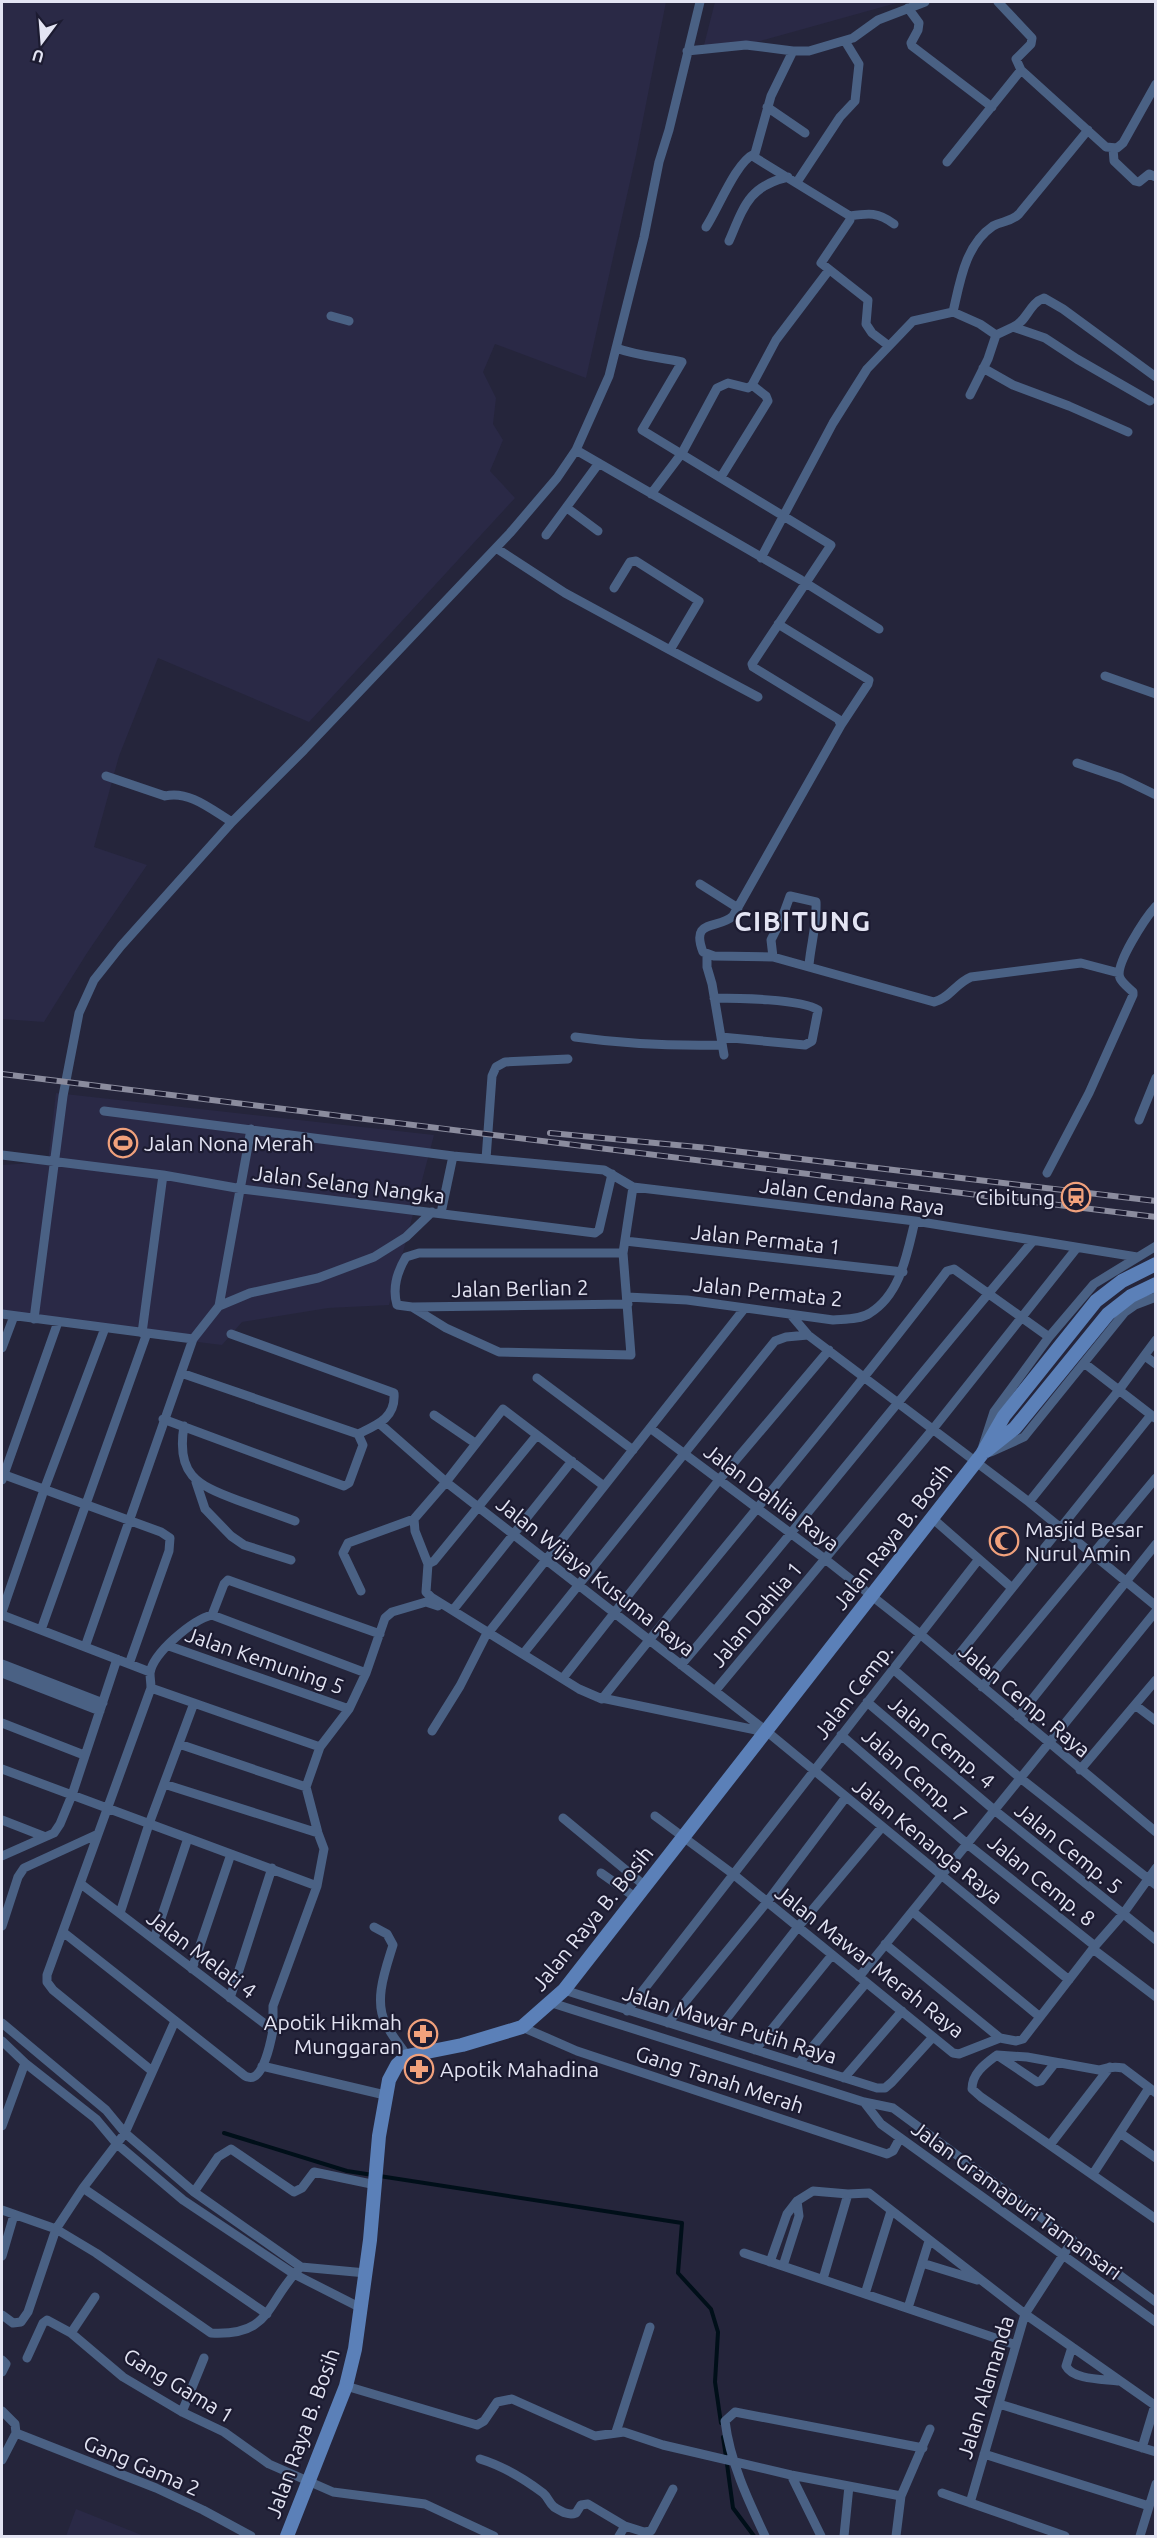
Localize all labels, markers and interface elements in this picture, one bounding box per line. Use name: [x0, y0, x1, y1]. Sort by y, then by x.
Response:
north arrow: [12, 12, 72, 72]
text: U: [30, 46, 46, 67]
district label: CIBITUNG: [734, 906, 872, 936]
sports icon: Jalan Nona Merah: [107, 1127, 139, 1159]
place label: Jalan Nona Merah: [144, 1131, 314, 1155]
street label: Jalan Selang Nangka: [252, 1160, 446, 1208]
street label: Jalan Cendana Raya: [758, 1173, 946, 1219]
station icon: Cibitung: [1060, 1181, 1092, 1213]
place label: Cibitung: [975, 1185, 1055, 1209]
street label: Jalan Permata 1: [690, 1219, 842, 1259]
street label: Jalan Permata 2: [692, 1271, 844, 1311]
street label: Jalan Berlian 2: [451, 1275, 589, 1301]
street label: Jalan Dahlia Raya: [700, 1438, 844, 1556]
street label: Jalan Raya B. Bosih: [827, 1458, 957, 1614]
street label: Jalan Wijaya Kusuma Raya: [492, 1491, 700, 1661]
place label: Masjid Besar Nurul Amin: [1025, 1517, 1143, 1565]
mosque icon: Masjid Besar Nurul Amin: [988, 1525, 1020, 1557]
street label: Jalan Dahlia 1: [705, 1557, 807, 1671]
street label: Jalan Kemuning 5: [182, 1622, 348, 1698]
street label: Jalan Cemp. Raya: [955, 1638, 1095, 1762]
street label: Jalan Cemp.: [808, 1639, 898, 1743]
street label: Jalan Cemp. 4: [884, 1691, 1000, 1793]
street label: Jalan Cemp. 7: [858, 1723, 972, 1827]
street label: Jalan Kenanga Raya: [848, 1773, 1008, 1909]
street label: Jalan Cemp. 5: [1011, 1797, 1127, 1899]
street label: Jalan Cemp. 8: [984, 1829, 1100, 1931]
street label: Jalan Raya B. Bosih: [526, 1841, 658, 1995]
street label: Jalan Mawar Merah Raya: [771, 1880, 969, 2042]
street label: Jalan Melati 4: [143, 1905, 261, 2003]
street label: Jalan Mawar Putih Raya: [620, 1980, 840, 2068]
place label: Apotik Hikmah Munggaran: [264, 2010, 402, 2058]
pharmacy icon: Apotik Hikmah Munggaran: [407, 2018, 439, 2050]
street label: Gang Tanah Merah: [633, 2040, 807, 2118]
pharmacy icon: Apotik Mahadina: [403, 2053, 435, 2085]
place label: Apotik Mahadina: [440, 2057, 599, 2081]
street label: Jalan Gramapuri Tamansari: [907, 2116, 1127, 2284]
street label: Jalan Alamanda: [952, 2313, 1018, 2461]
street label: Gang Gama 1: [120, 2343, 238, 2427]
street label: Jalan Raya B. Bosih: [260, 2345, 344, 2521]
street label: Gang Gama 2: [80, 2430, 204, 2500]

